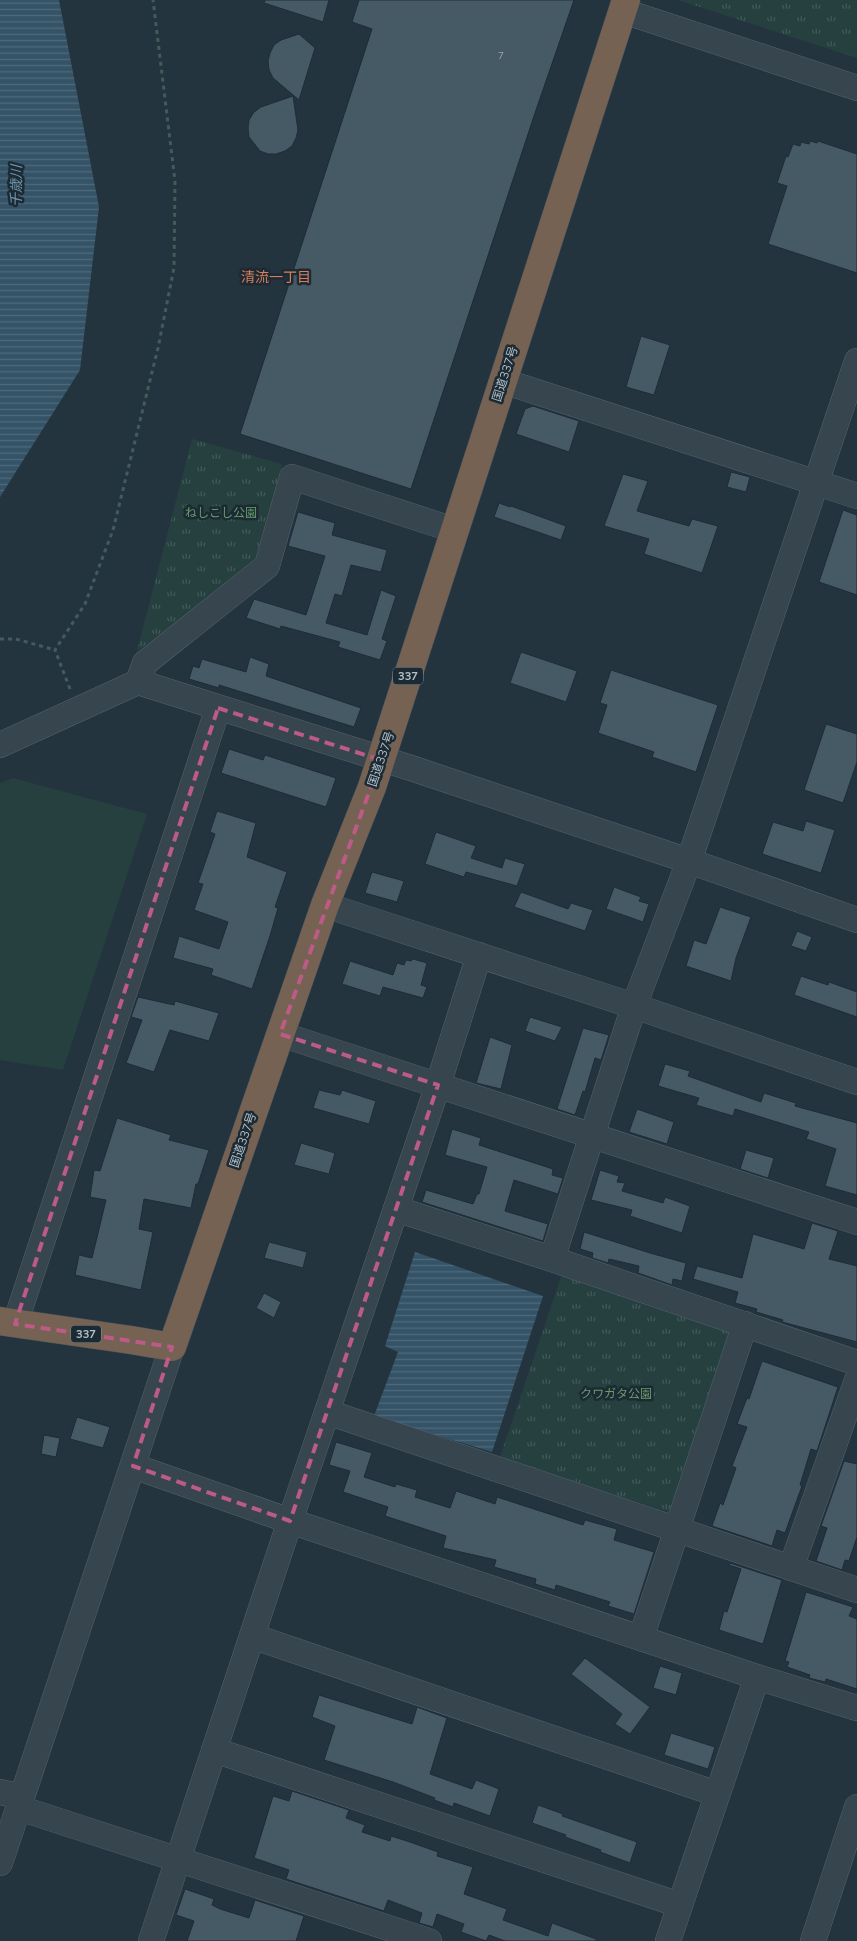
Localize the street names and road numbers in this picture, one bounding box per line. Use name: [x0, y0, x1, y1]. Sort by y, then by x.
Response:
street label: 国道337号: [488, 344, 521, 404]
road number: 337: [393, 668, 423, 684]
street label: 国道337号: [364, 729, 397, 789]
street label: 国道337号: [226, 1110, 259, 1170]
road number: 337: [71, 1326, 101, 1342]

